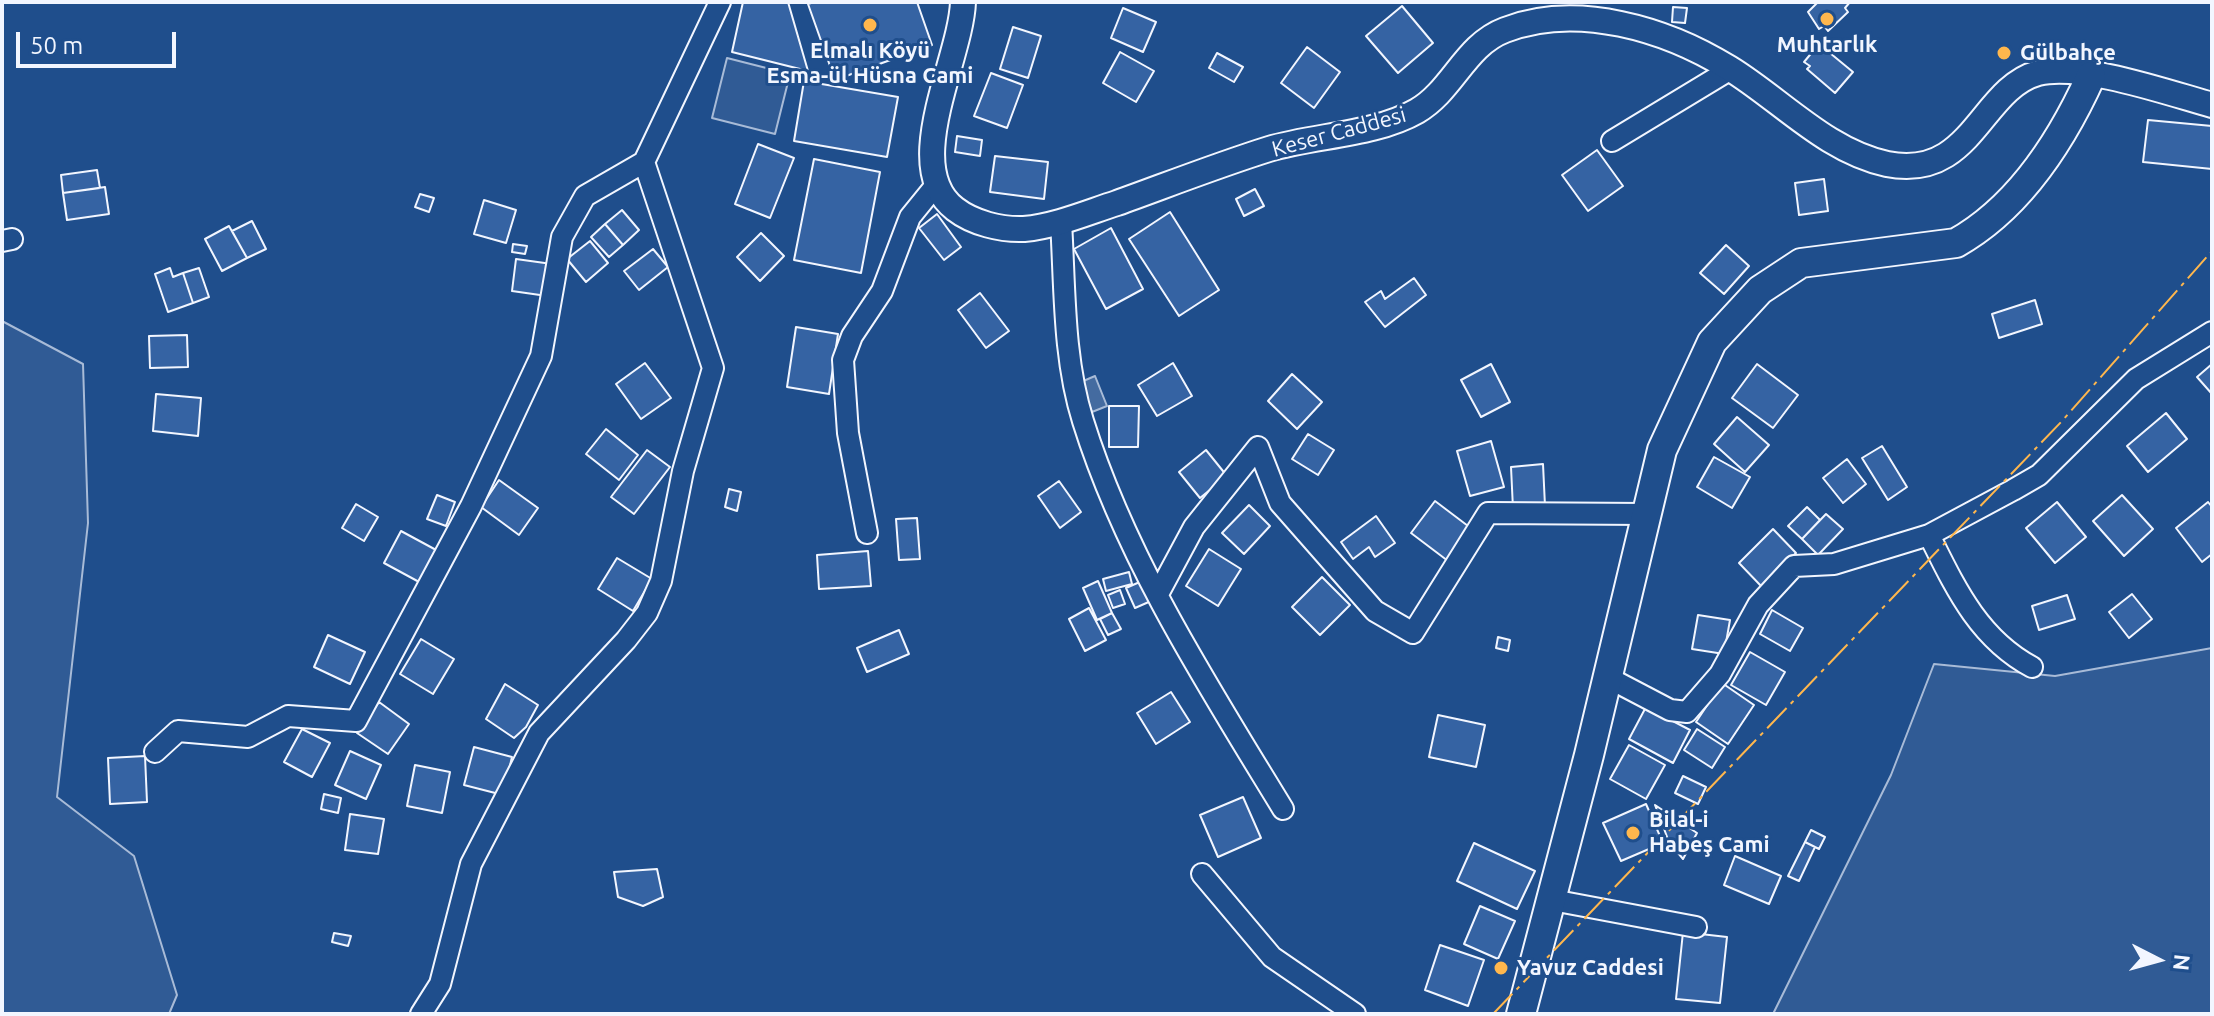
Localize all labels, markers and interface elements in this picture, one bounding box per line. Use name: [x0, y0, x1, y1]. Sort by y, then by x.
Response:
marker: Muhtarlık: [1818, 10, 1836, 28]
scale bar: [20, 16, 180, 66]
marker: Elmalı Köyü Esma-ül Hüsna Cami: [861, 16, 879, 34]
text: 50 m: [30, 32, 83, 59]
place label: Muhtarlık: [1777, 32, 1877, 58]
place label: Elmalı Köyü Esma-ül Hüsna Cami: [767, 38, 973, 90]
place label: Gülbahçe: [2020, 40, 2116, 66]
marker: Gülbahçe: [1995, 44, 2013, 62]
street label: Keser Caddesi: [1269, 101, 1409, 163]
place label: Bilal-i Habeş Cami: [1649, 807, 1770, 858]
marker: Bilal-i Habeş Cami: [1624, 824, 1642, 842]
north arrow: [2118, 920, 2198, 1000]
text: N: [2169, 953, 2196, 972]
place label: Yavuz Caddesi: [1517, 955, 1664, 981]
marker: Yavuz Caddesi: [1492, 959, 1510, 977]

